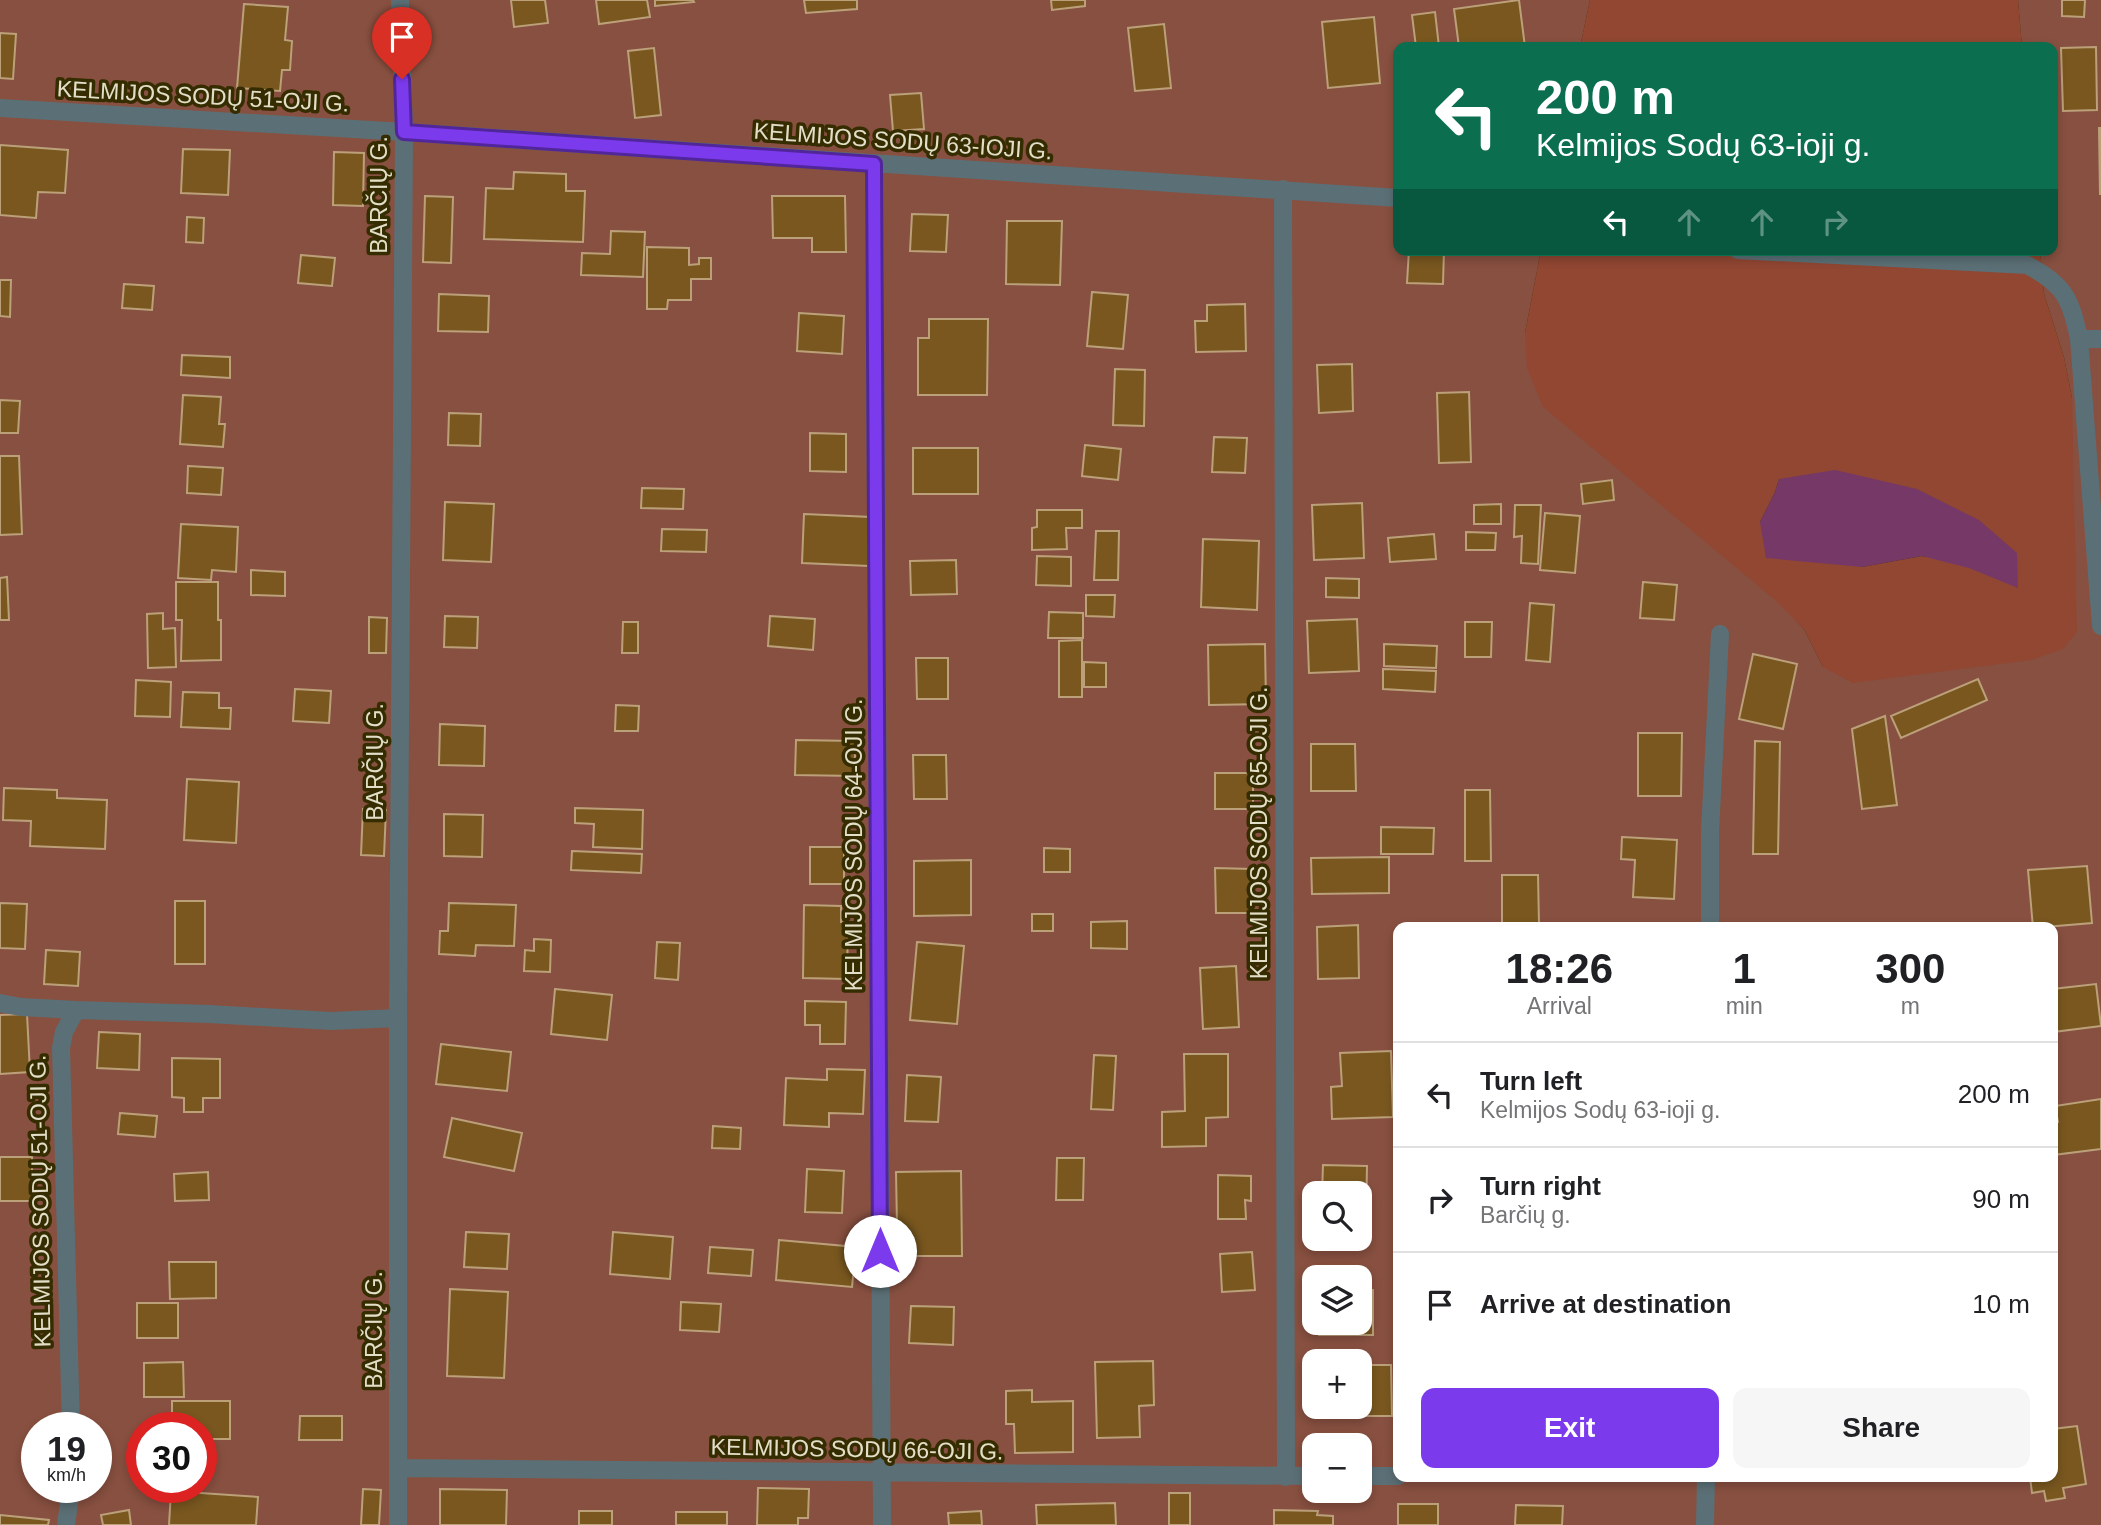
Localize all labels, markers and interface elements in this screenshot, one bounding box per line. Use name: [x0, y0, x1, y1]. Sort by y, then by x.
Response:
pin: [372, 7, 432, 79]
icon: arrive: [383, 18, 421, 56]
icon: left: [1421, 70, 1512, 161]
text: 200 m: [1536, 70, 1675, 124]
street label: KELMIJOS SODŲ 51-OJI G.: [56, 75, 350, 117]
street label: KELMIJOS SODŲ 63-IOJI G.: [753, 118, 1053, 164]
text: Kelmijos Sodų 63-ioji g.: [1536, 127, 1870, 163]
street label: BARČIŲ G.: [365, 136, 392, 254]
icon: left: [1597, 203, 1635, 241]
icon: ahead: [1670, 203, 1708, 241]
icon: ahead: [1743, 203, 1781, 241]
icon: right: [1816, 203, 1854, 241]
street label: KELMIJOS SODŲ 65-OJI G.: [1246, 687, 1272, 979]
street label: KELMIJOS SODŲ 64-OJI G.: [841, 699, 867, 991]
street label: BARČIŲ G.: [361, 703, 388, 821]
text: 18:26: [1506, 945, 1613, 992]
text: 1: [1732, 945, 1756, 992]
text: 300: [1875, 945, 1945, 992]
text: Arrival: [1527, 993, 1592, 1019]
text: min: [1726, 993, 1763, 1019]
text: m: [1901, 993, 1920, 1019]
street label: KELMIJOS SODŲ 51-OJI G.: [24, 1054, 56, 1348]
text: Turn left: [1480, 1066, 1582, 1096]
icon: left: [1421, 1076, 1459, 1114]
text: 200 m: [1958, 1079, 2030, 1109]
text: Kelmijos Sodų 63-ioji g.: [1480, 1097, 1720, 1123]
text: Turn right: [1480, 1171, 1601, 1201]
map controls: [1302, 1181, 1372, 1503]
button: search: [1302, 1181, 1372, 1251]
icon: right: [1421, 1181, 1459, 1219]
text: 90 m: [1972, 1184, 2030, 1214]
text: Barčių g.: [1480, 1202, 1571, 1228]
position arrow: [843, 1214, 917, 1288]
button: layers: [1302, 1265, 1372, 1335]
street label: BARČIŲ G.: [360, 1271, 387, 1389]
icon: arrive: [1421, 1286, 1459, 1324]
text: Arrive at destination: [1480, 1289, 1731, 1319]
text: 10 m: [1972, 1289, 2030, 1319]
button: +: [1302, 1349, 1372, 1419]
button: Exit: [1421, 1388, 1719, 1468]
button: Share: [1733, 1388, 2030, 1468]
speed limit sign: 30: [126, 1412, 217, 1503]
text: 19: [47, 1429, 86, 1468]
street label: KELMIJOS SODŲ 66-OJI G.: [710, 1433, 1004, 1465]
button: −: [1302, 1433, 1372, 1503]
text: km/h: [47, 1465, 86, 1485]

